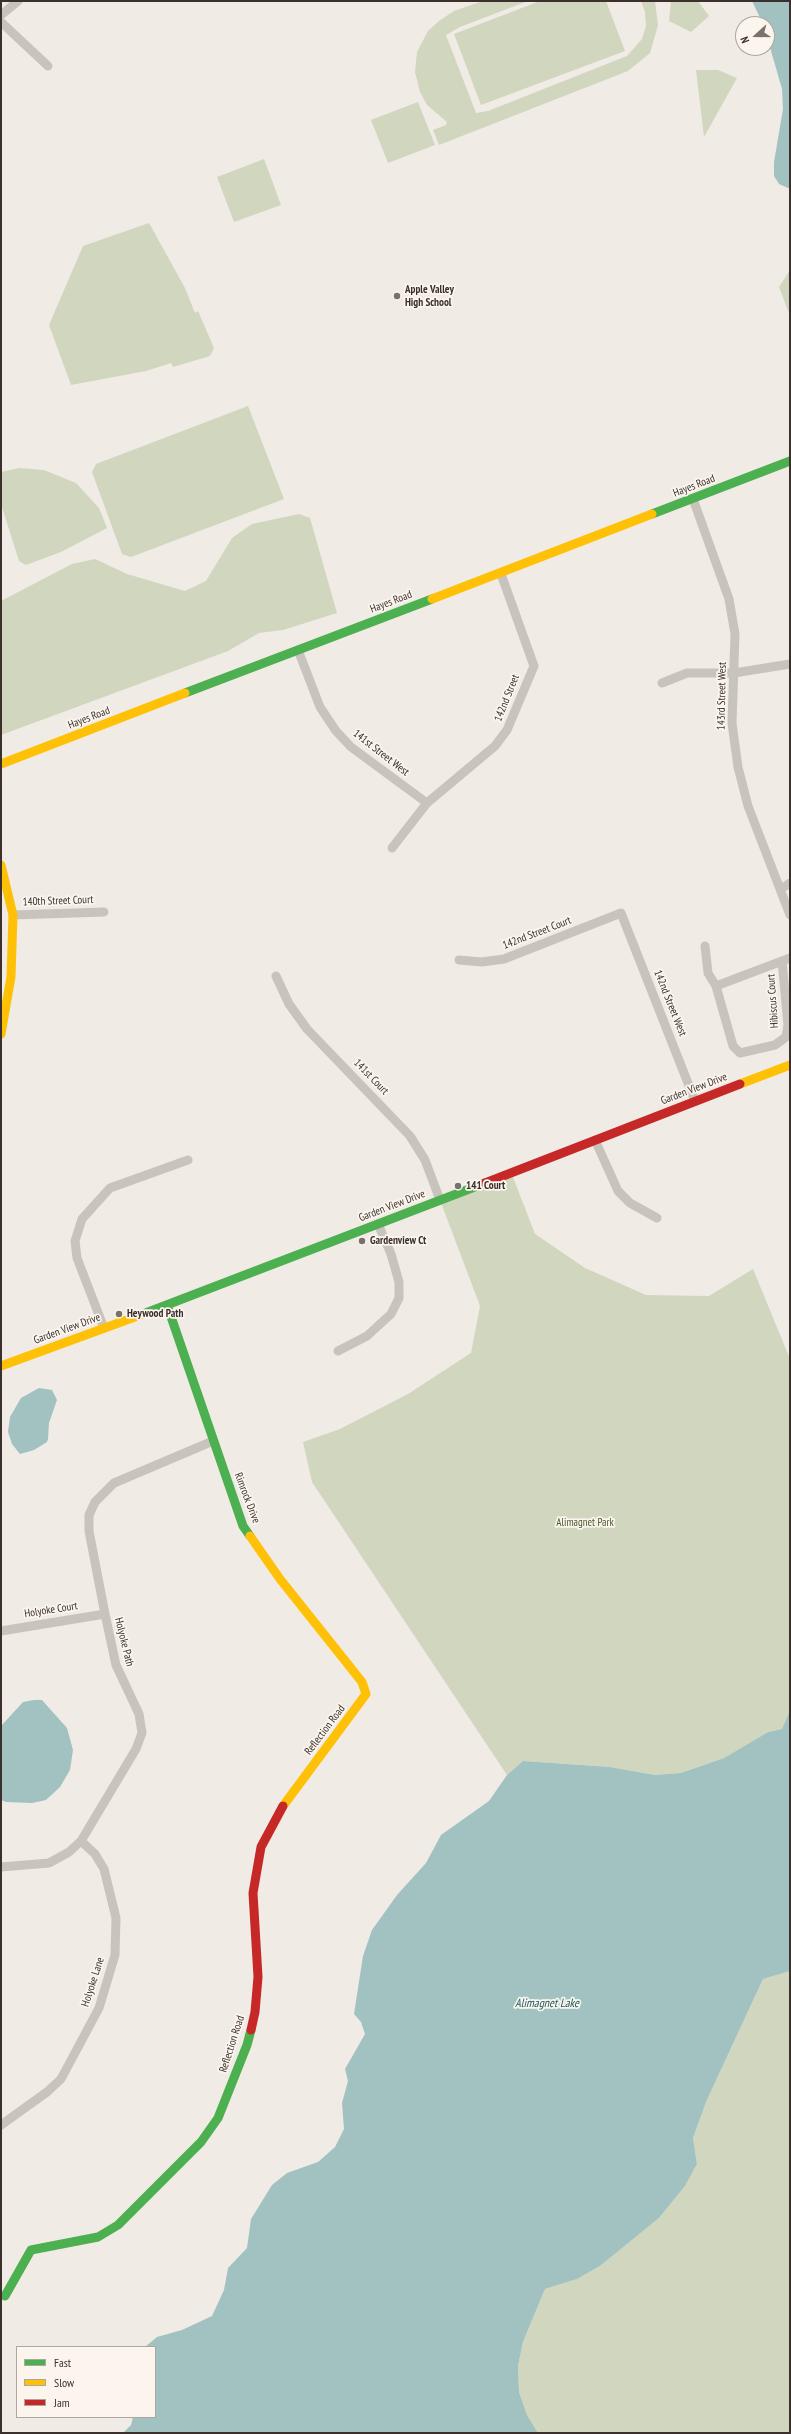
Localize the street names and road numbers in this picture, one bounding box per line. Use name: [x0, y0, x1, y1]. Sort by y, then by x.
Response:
street label: Hayes Road: [671, 472, 717, 500]
street label: Hayes Road: [368, 588, 414, 616]
street label: 143rd Street West: [715, 662, 729, 730]
street label: 142nd Street: [492, 673, 522, 723]
street label: Hayes Road: [66, 704, 112, 732]
street label: 141st Street West: [350, 727, 412, 779]
street label: 140th Street Court: [22, 893, 94, 909]
street label: 142nd Street Court: [501, 914, 573, 952]
street label: 142nd Street West: [651, 968, 689, 1038]
street label: Hibiscus Court: [765, 973, 781, 1029]
street label: 141st Court: [351, 1056, 391, 1098]
street label: Garden View Drive: [659, 1070, 729, 1108]
street label: Garden View Drive: [357, 1187, 427, 1225]
street label: Garden View Drive: [32, 1311, 102, 1347]
street label: Rimrock Drive: [231, 1471, 263, 1525]
street label: Holyoke Court: [23, 1599, 79, 1621]
street label: Holyoke Path: [112, 1616, 136, 1668]
street label: Reflection Road: [302, 1702, 348, 1758]
street label: Holyoke Lane: [79, 1956, 107, 2008]
street label: Reflection Road: [217, 2014, 247, 2074]

